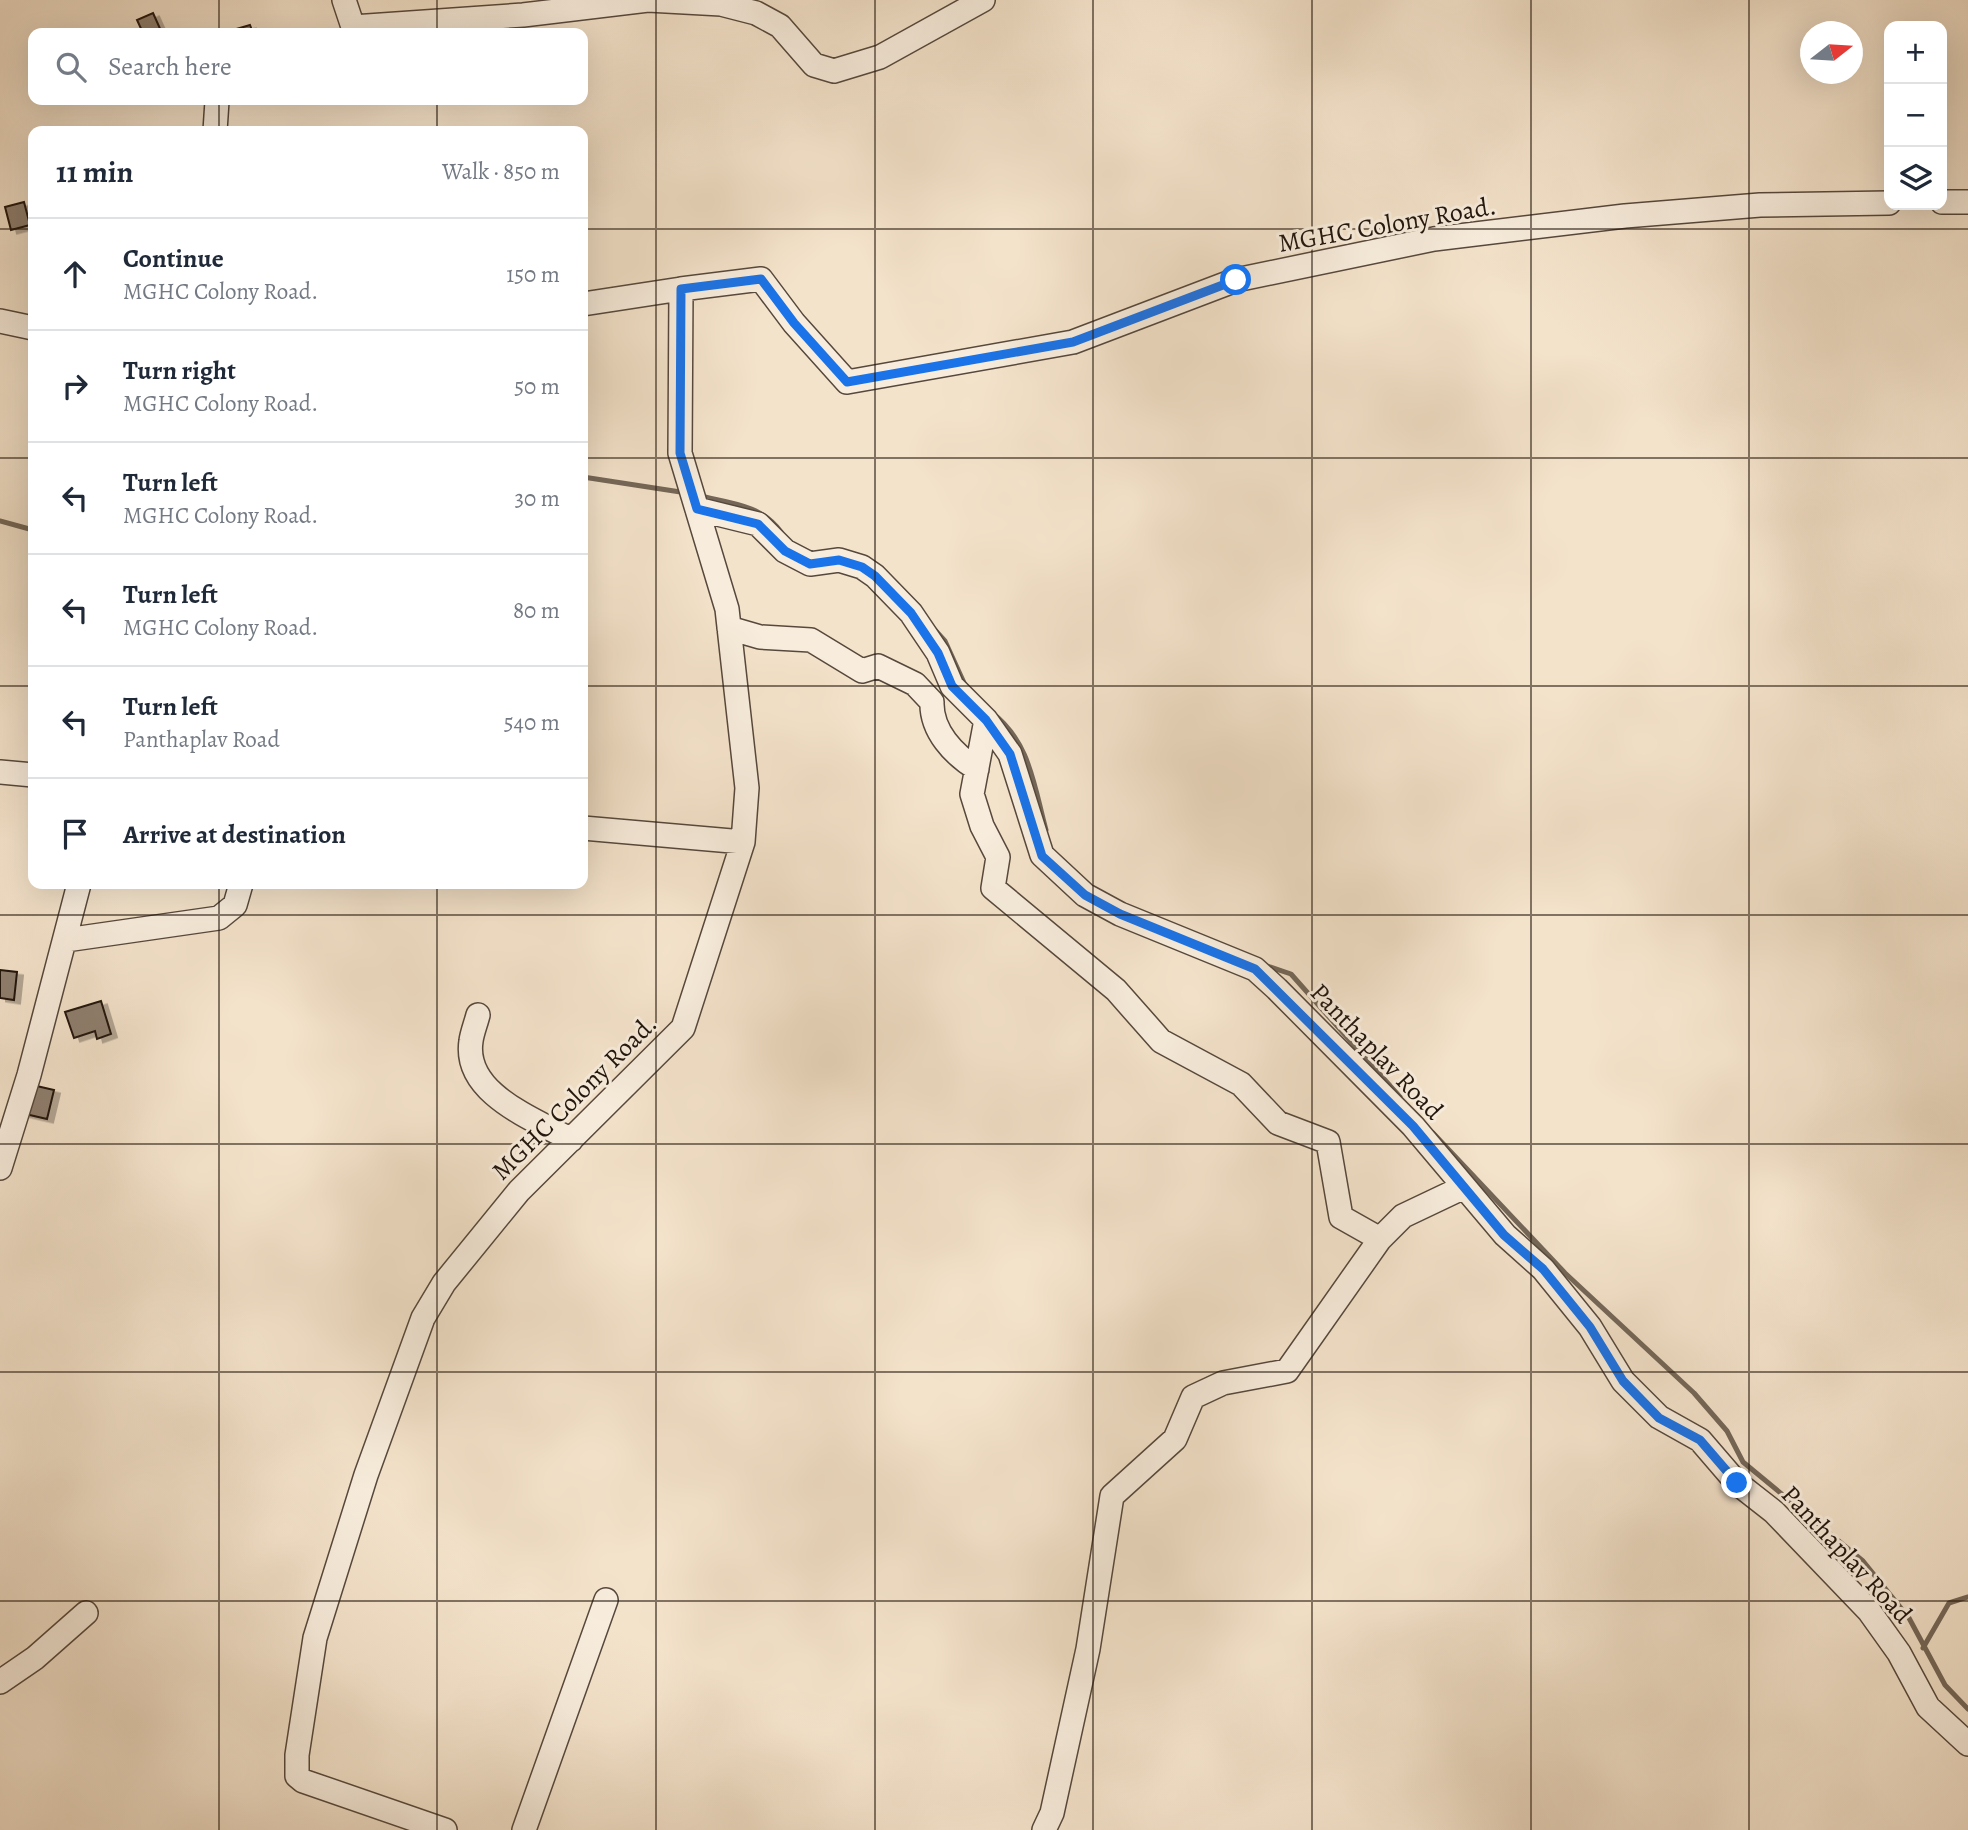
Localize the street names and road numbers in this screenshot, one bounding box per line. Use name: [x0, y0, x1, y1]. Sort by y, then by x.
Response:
street label: MGHC Colony Road.: [1275, 188, 1499, 261]
street label: Panthaplav Road: [1302, 975, 1451, 1127]
street label: MGHC Colony Road.: [484, 1007, 665, 1188]
street label: Panthaplav Road: [1773, 1478, 1920, 1631]

